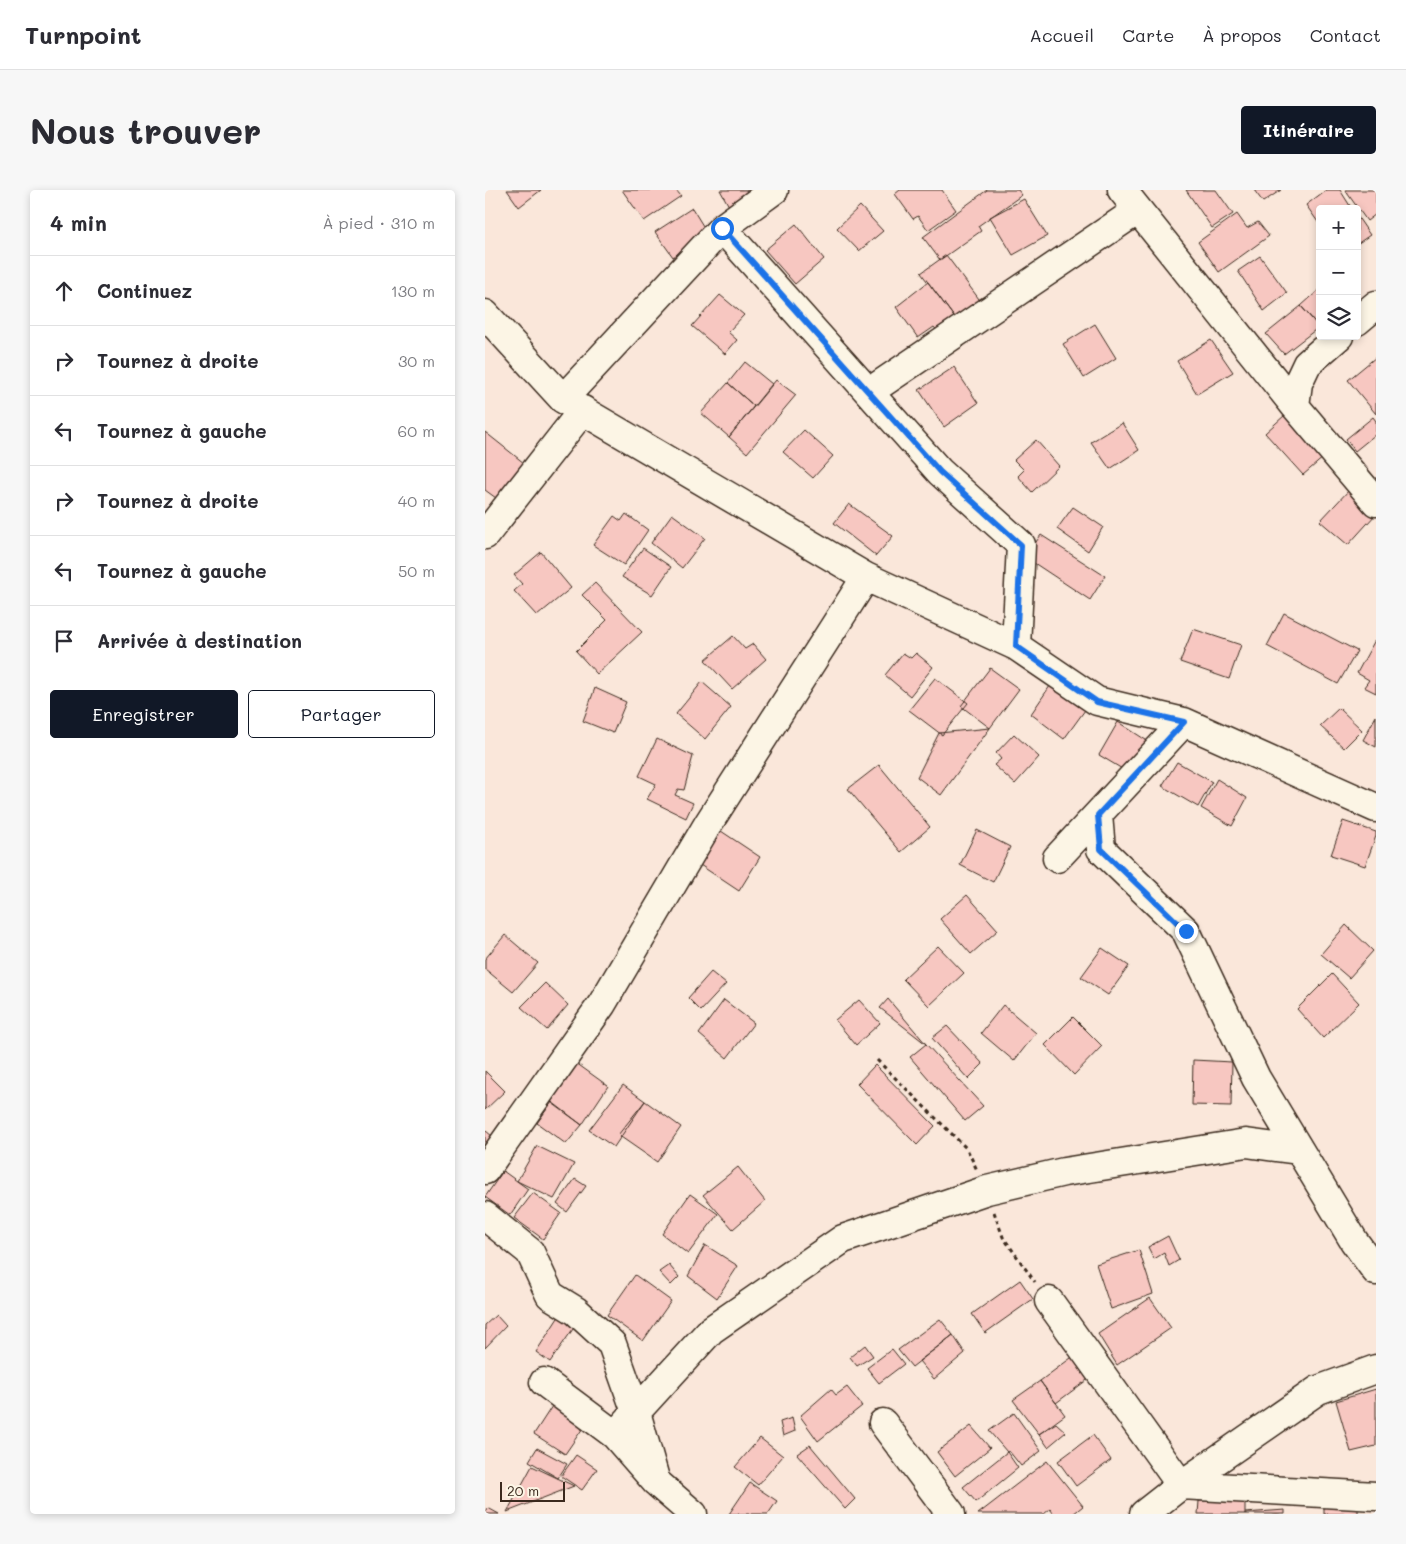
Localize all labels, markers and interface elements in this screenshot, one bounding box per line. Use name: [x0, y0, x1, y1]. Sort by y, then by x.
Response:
text: Turnpoint: [25, 19, 141, 50]
text: Accueil: [1029, 23, 1094, 47]
text: Carte: [1122, 23, 1174, 47]
text: À propos: [1202, 23, 1282, 47]
text: Contact: [1310, 23, 1381, 47]
button: Itinéraire: [1241, 106, 1376, 154]
text: Nous trouver: [30, 107, 261, 153]
map controls: [1316, 205, 1361, 340]
button: +: [1316, 205, 1361, 250]
text: 4 min: [50, 209, 107, 236]
text: À pied · 310 m: [323, 212, 435, 233]
route start: [711, 217, 734, 240]
button: −: [1316, 250, 1361, 295]
icon: ahead: [50, 277, 78, 305]
text: Continuez: [97, 278, 192, 303]
text: 130 m: [391, 280, 435, 301]
button: layers: [1316, 295, 1361, 340]
icon: right: [50, 347, 78, 375]
text: Tournez à droite: [97, 348, 259, 373]
text: 30 m: [398, 350, 435, 371]
icon: left: [50, 417, 78, 445]
text: Tournez à gauche: [97, 418, 266, 443]
text: 60 m: [398, 420, 435, 441]
icon: right: [50, 487, 78, 515]
text: Tournez à droite: [97, 488, 259, 513]
text: 40 m: [398, 490, 435, 511]
icon: left: [50, 557, 78, 585]
text: Tournez à gauche: [97, 558, 266, 583]
text: 50 m: [398, 560, 435, 581]
icon: arrive: [50, 627, 78, 655]
text: Arrivée à destination: [97, 628, 302, 653]
button: Enregistrer: [50, 690, 238, 738]
button: Partager: [248, 690, 435, 738]
route end: [1175, 920, 1198, 943]
scale bar: [500, 1479, 565, 1502]
text: 20 m: [507, 1481, 539, 1500]

